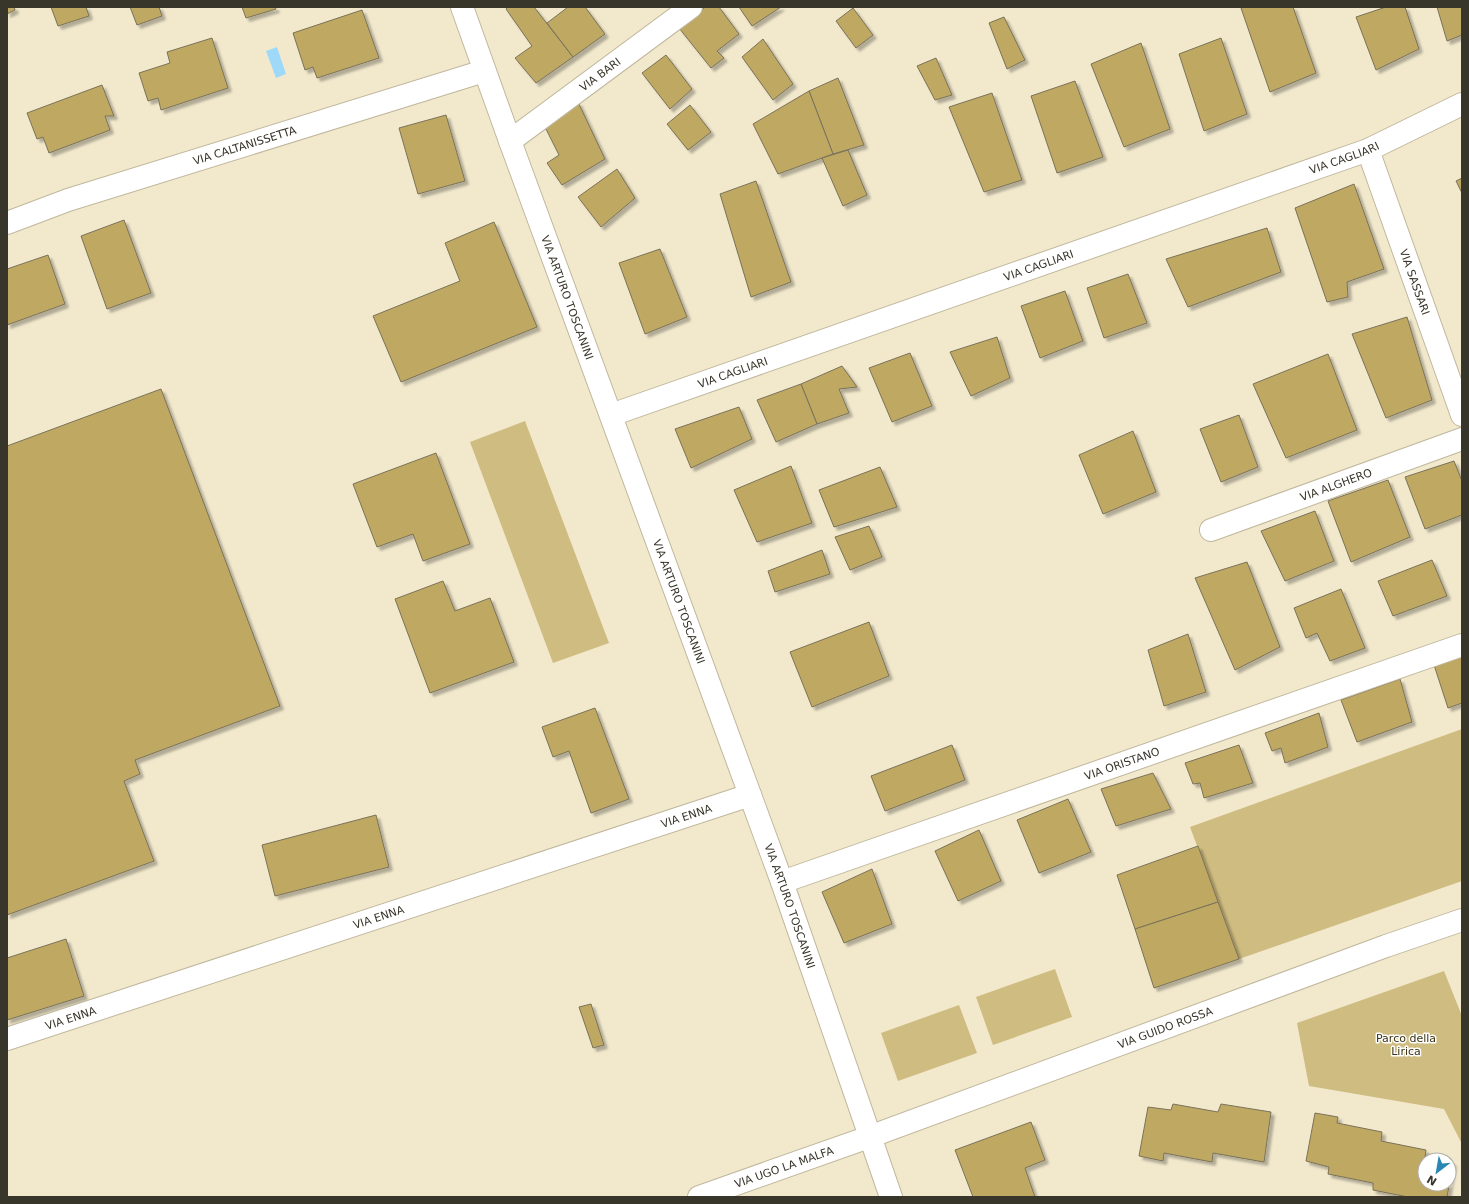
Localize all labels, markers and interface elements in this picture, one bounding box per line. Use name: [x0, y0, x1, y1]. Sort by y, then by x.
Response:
street label: VIA BARI: [577, 55, 623, 94]
street label: VIA CALTANISSETTA: [191, 123, 298, 167]
street label: VIA CAGLIARI: [1308, 139, 1381, 177]
street label: VIA ARTURO TOSCANINI: [539, 234, 596, 361]
street label: VIA CAGLIARI: [1002, 247, 1075, 284]
street label: VIA SASSARI: [1397, 247, 1432, 317]
street label: VIA CAGLIARI: [696, 354, 769, 391]
street label: VIA ALGHERO: [1298, 466, 1374, 504]
street label: VIA ARTURO TOSCANINI: [650, 538, 708, 666]
street label: VIA ORISTANO: [1083, 744, 1162, 783]
street label: VIA ENNA: [659, 801, 714, 830]
street label: VIA ARTURO TOSCANINI: [762, 842, 818, 970]
street label: VIA ENNA: [351, 902, 406, 931]
street label: VIA ENNA: [44, 1004, 98, 1033]
street label: VIA GUIDO ROSSA: [1116, 1004, 1215, 1051]
park label: Parco della Lirica: [1376, 1032, 1436, 1058]
street label: VIA UGO LA MALFA: [733, 1143, 836, 1190]
north arrow: [1417, 1152, 1457, 1192]
text: N: [1425, 1172, 1439, 1188]

